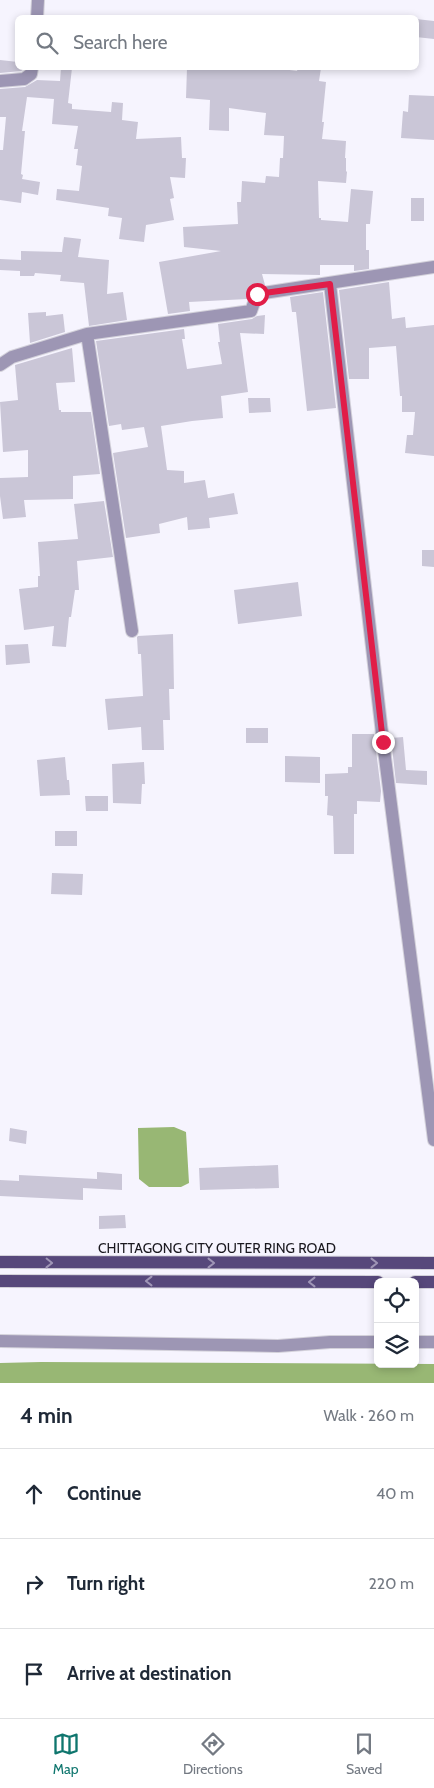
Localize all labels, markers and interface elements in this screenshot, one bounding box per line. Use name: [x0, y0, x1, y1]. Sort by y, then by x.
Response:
search box: [15, 15, 419, 70]
icon: search: [33, 29, 61, 57]
text: Search here: [73, 31, 167, 54]
route start: [246, 283, 269, 306]
route end: [372, 731, 395, 754]
street label: CHITTAGONG CITY OUTER RING ROAD: [98, 1239, 336, 1257]
one-way arrow: [45, 1258, 53, 1268]
one-way arrow: [208, 1258, 215, 1268]
one-way arrow: [370, 1258, 378, 1268]
one-way arrow: [145, 1276, 152, 1286]
one-way arrow: [307, 1277, 315, 1287]
map controls: [374, 1278, 419, 1368]
button: locate: [374, 1278, 419, 1323]
button: layers: [374, 1323, 419, 1368]
text: 4 min: [20, 1403, 73, 1428]
text: Walk · 260 m: [324, 1406, 414, 1425]
icon: ahead: [20, 1480, 48, 1508]
text: Continue: [67, 1482, 141, 1505]
text: 40 m: [376, 1484, 414, 1503]
icon: right: [20, 1570, 48, 1598]
text: Turn right: [67, 1572, 145, 1595]
text: 220 m: [368, 1574, 414, 1593]
icon: arrive: [20, 1660, 48, 1688]
text: Arrive at destination: [67, 1662, 231, 1685]
tab: Map: [52, 1730, 80, 1778]
tab: Directions: [183, 1730, 243, 1778]
tab: Saved: [346, 1730, 382, 1778]

